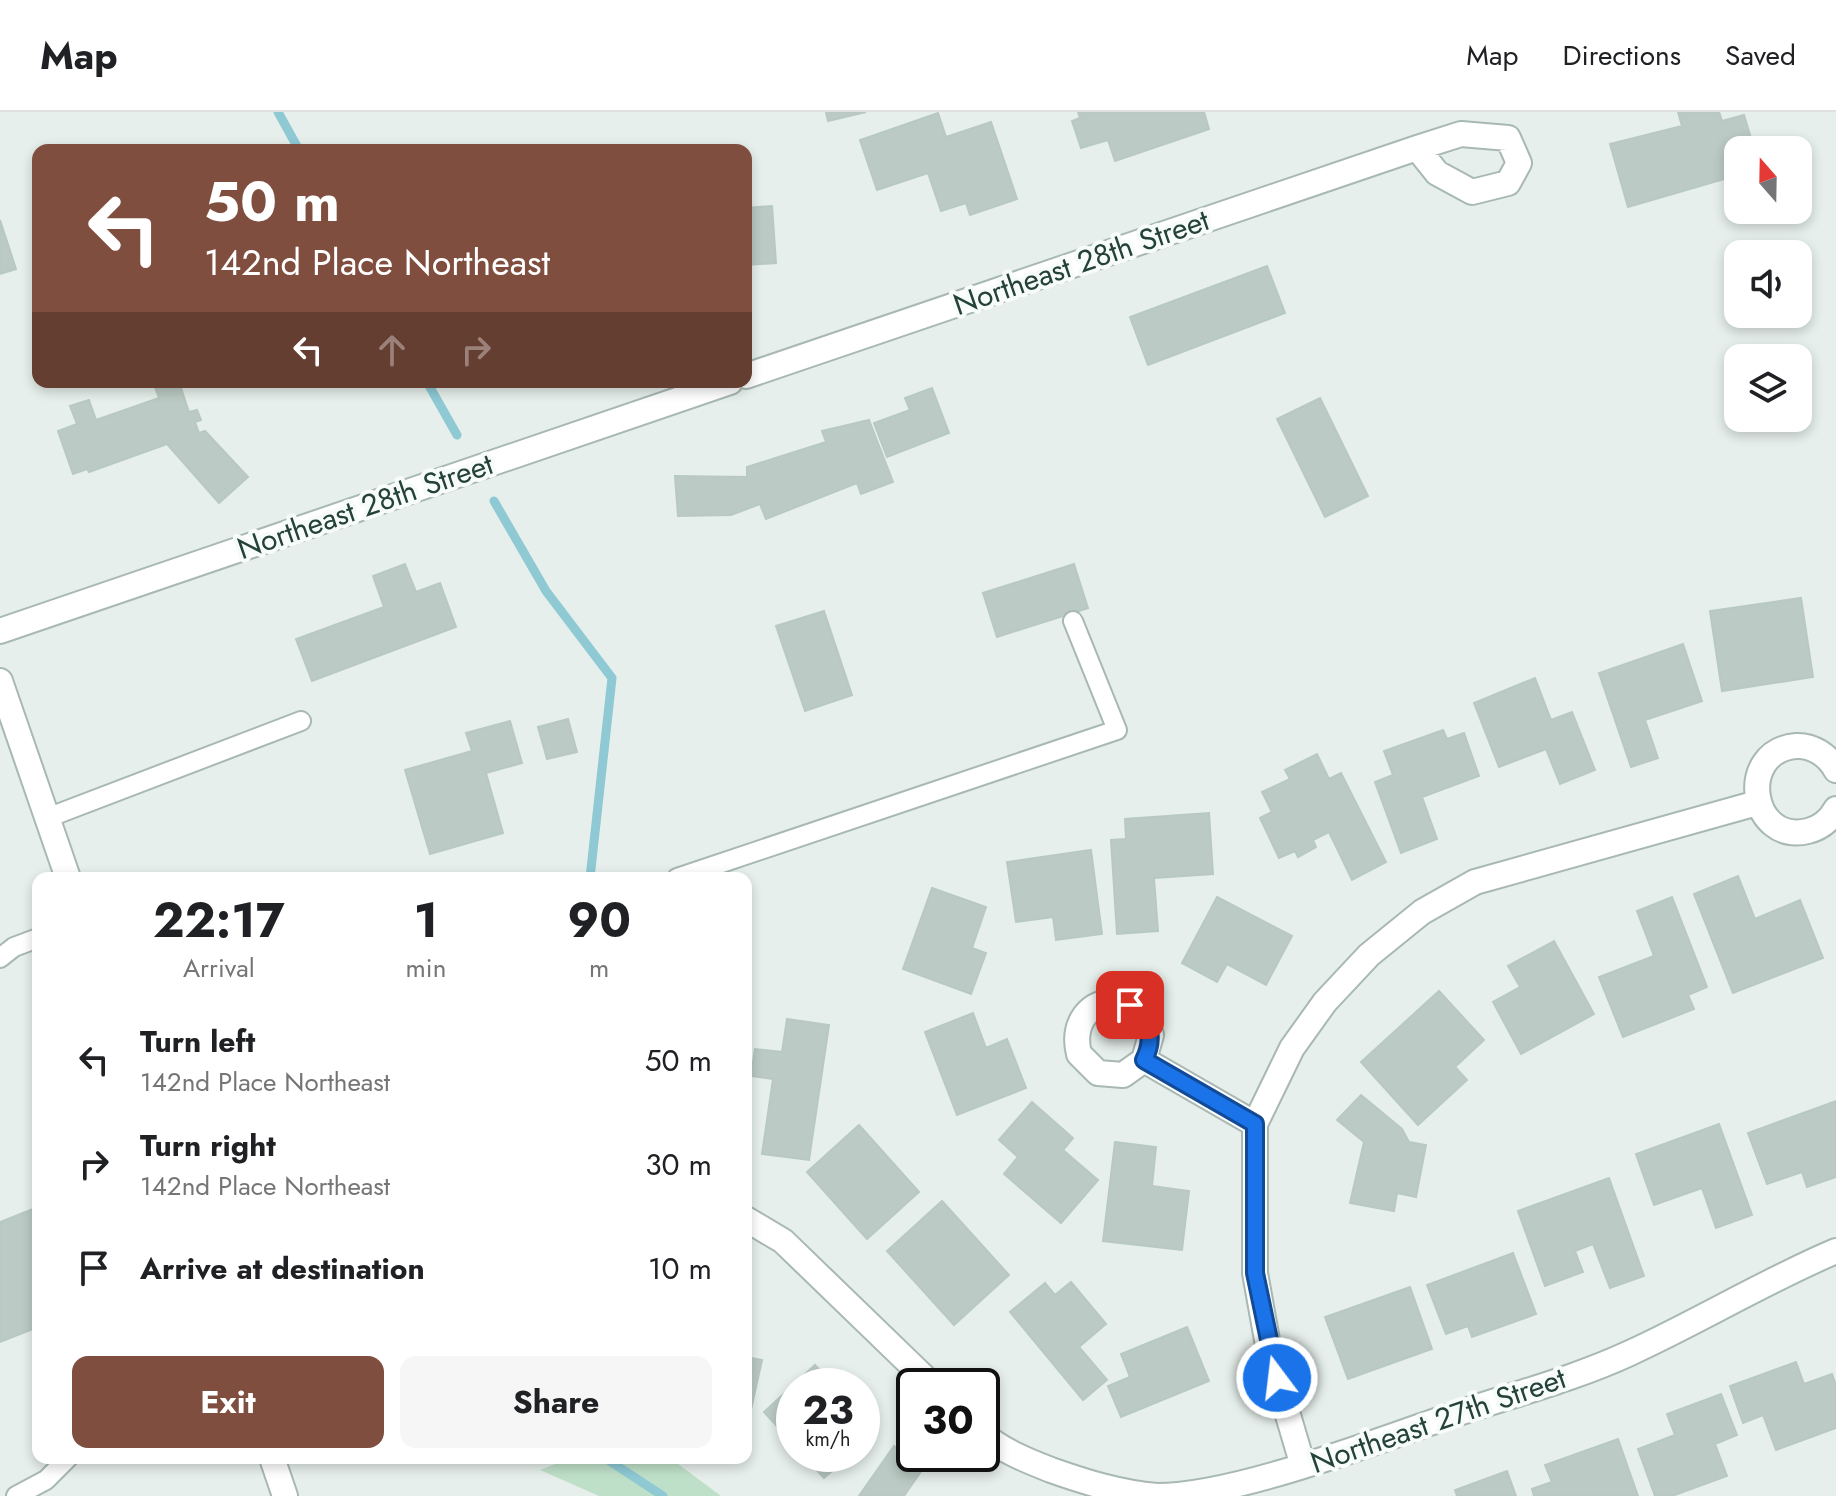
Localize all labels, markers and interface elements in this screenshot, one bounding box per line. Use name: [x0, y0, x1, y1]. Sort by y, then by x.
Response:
text: Map: [40, 28, 118, 83]
text: Map: [1466, 35, 1518, 76]
text: Directions: [1562, 35, 1681, 76]
text: Saved: [1725, 35, 1796, 76]
north arrow: [1724, 136, 1812, 224]
map controls: [1724, 136, 1812, 432]
text: 50 m: [204, 161, 340, 242]
icon: left: [72, 176, 176, 280]
street label: Northeast 28th Street: [947, 198, 1215, 326]
text: 142nd Place Northeast: [204, 236, 550, 288]
button: sound: [1724, 240, 1812, 328]
icon: left: [286, 328, 330, 372]
icon: ahead: [370, 328, 414, 372]
icon: right: [454, 328, 498, 372]
button: layers: [1724, 344, 1812, 432]
street label: Northeast 28th Street: [231, 442, 499, 570]
text: 22:17: [153, 886, 285, 955]
text: 1: [414, 886, 438, 955]
text: 90: [567, 886, 631, 955]
text: Arrival: [183, 949, 255, 987]
text: min: [406, 949, 446, 987]
text: m: [589, 949, 609, 987]
pin: [1096, 971, 1164, 1039]
icon: arrive: [1108, 983, 1152, 1027]
text: Turn left: [140, 1020, 255, 1063]
icon: left: [72, 1038, 116, 1082]
text: 50 m: [645, 1039, 712, 1082]
text: 142nd Place Northeast: [140, 1063, 390, 1101]
text: Turn right: [140, 1124, 276, 1167]
icon: right: [72, 1142, 116, 1186]
text: 30 m: [645, 1143, 712, 1186]
text: 142nd Place Northeast: [140, 1167, 390, 1205]
icon: arrive: [72, 1246, 116, 1290]
text: Arrive at destination: [140, 1247, 425, 1290]
text: 10 m: [648, 1247, 712, 1290]
position arrow: [1235, 1336, 1319, 1420]
button: Exit: [72, 1356, 384, 1448]
button: Share: [400, 1356, 712, 1448]
street label: Northeast 27th Street: [1305, 1356, 1572, 1484]
speed limit sign: 30: [896, 1368, 1000, 1472]
text: 23: [802, 1381, 854, 1439]
text: km/h: [805, 1425, 851, 1454]

